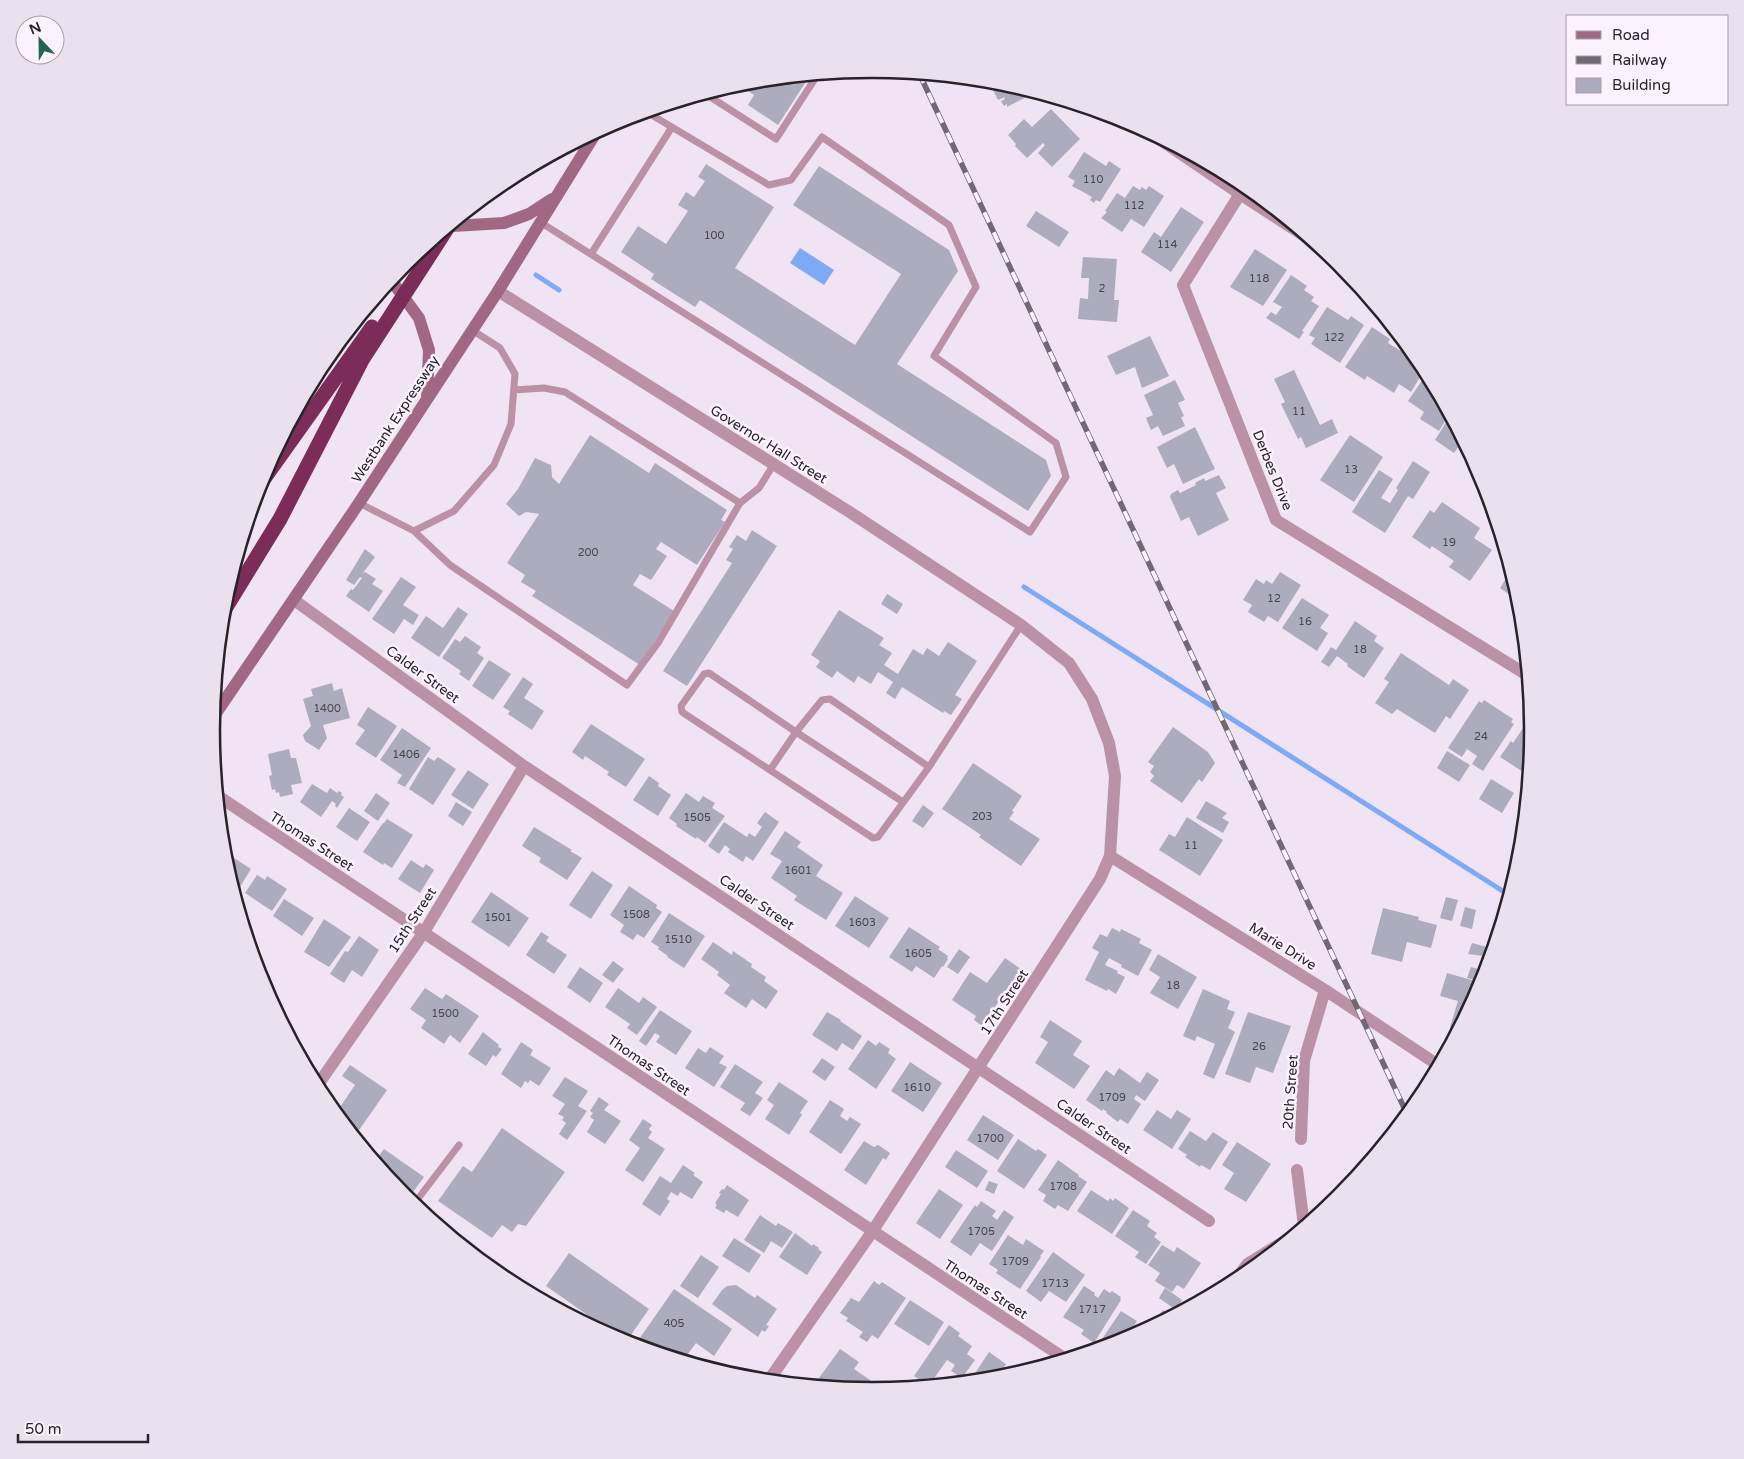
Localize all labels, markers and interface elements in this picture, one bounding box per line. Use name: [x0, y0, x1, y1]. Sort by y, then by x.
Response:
north arrow: [15, 15, 65, 65]
legend: [1566, 15, 1729, 105]
text: N: [27, 18, 44, 38]
text: Road: [1612, 26, 1650, 44]
text: Railway: [1612, 51, 1667, 69]
text: Building: [1612, 76, 1671, 94]
house number: 110: [1083, 173, 1103, 186]
house number: 112: [1124, 199, 1144, 212]
house number: 100: [704, 229, 724, 242]
house number: 114: [1157, 238, 1177, 251]
house number: 118: [1249, 272, 1269, 285]
house number: 2: [1099, 282, 1106, 295]
house number: 122: [1324, 331, 1344, 344]
street label: Westbank Expressway: [348, 352, 443, 486]
street label: Governor Hall Street: [707, 402, 831, 488]
house number: 11: [1292, 405, 1306, 418]
street label: Derbes Drive: [1249, 428, 1296, 513]
house number: 13: [1344, 463, 1358, 476]
house number: 19: [1442, 536, 1456, 549]
house number: 200: [578, 546, 598, 559]
house number: 12: [1267, 592, 1281, 605]
house number: 16: [1298, 615, 1312, 628]
street label: Calder Street: [383, 642, 463, 707]
house number: 18: [1353, 643, 1367, 656]
house number: 1400: [313, 702, 341, 715]
house number: 24: [1474, 730, 1488, 743]
house number: 1406: [392, 748, 420, 761]
street label: Thomas Street: [267, 808, 357, 875]
house number: 203: [972, 810, 992, 823]
house number: 1505: [683, 811, 711, 824]
house number: 11: [1184, 839, 1198, 852]
house number: 1601: [784, 864, 812, 877]
street label: Calder Street: [716, 871, 798, 934]
street label: 15th Street: [385, 884, 440, 956]
house number: 1508: [622, 908, 650, 921]
house number: 1501: [484, 911, 512, 924]
house number: 1603: [848, 916, 876, 929]
street label: Marie Drive: [1246, 919, 1320, 974]
house number: 1510: [664, 933, 692, 946]
house number: 1605: [904, 947, 932, 960]
street label: 17th Street: [977, 966, 1032, 1038]
house number: 18: [1166, 979, 1180, 992]
house number: 1500: [431, 1007, 459, 1020]
street label: Thomas Street: [604, 1031, 694, 1100]
house number: 26: [1252, 1040, 1266, 1053]
street label: 20th Street: [1279, 1053, 1302, 1130]
house number: 1610: [903, 1081, 931, 1094]
house number: 1709: [1098, 1091, 1126, 1104]
street label: Calder Street: [1053, 1095, 1135, 1158]
house number: 1700: [976, 1132, 1004, 1145]
house number: 1708: [1049, 1180, 1077, 1193]
house number: 1705: [967, 1225, 995, 1238]
house number: 1709: [1001, 1255, 1029, 1268]
street label: Thomas Street: [941, 1256, 1031, 1323]
house number: 1713: [1041, 1277, 1069, 1290]
house number: 1717: [1078, 1303, 1106, 1316]
house number: 405: [664, 1317, 684, 1330]
scale bar: [18, 1412, 148, 1444]
text: 50 m: [25, 1420, 62, 1438]

